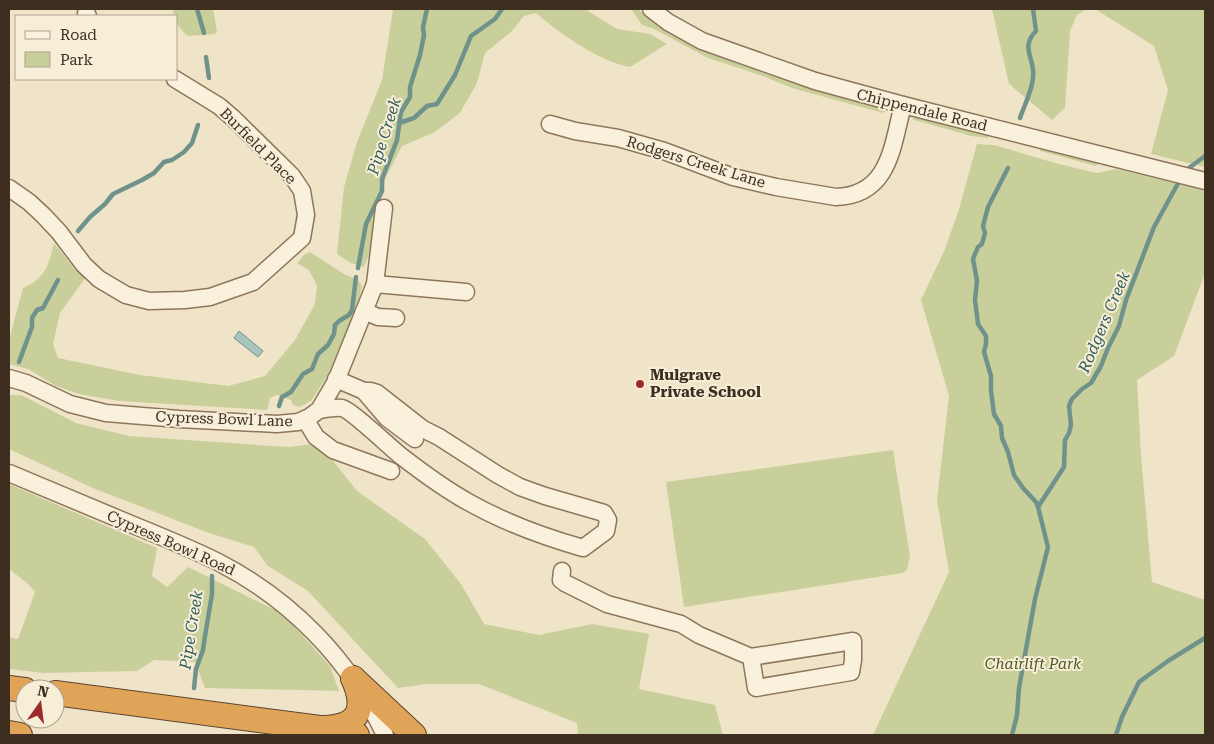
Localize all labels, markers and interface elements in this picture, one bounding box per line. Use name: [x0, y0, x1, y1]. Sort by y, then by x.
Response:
legend: [15, 15, 178, 80]
text: Road: [60, 26, 97, 44]
text: Park: [60, 51, 94, 69]
street label: Chippendale Road: [855, 85, 990, 135]
water label: Pipe Creek: [363, 95, 405, 178]
street label: Burfield Place: [216, 104, 300, 188]
street label: Rodgers Creek Lane: [624, 132, 768, 192]
water label: Rodgers Creek: [1074, 268, 1134, 377]
place label: Mulgrave Private School: [650, 366, 761, 401]
marker: Mulgrave Private School: [634, 378, 646, 390]
street label: Cypress Bowl Lane: [155, 408, 293, 430]
street label: Cypress Bowl Road: [104, 507, 238, 580]
water label: Pipe Creek: [175, 589, 207, 672]
park label: Chairlift Park: [985, 655, 1082, 673]
north arrow: [15, 679, 65, 729]
text: N: [36, 682, 51, 701]

